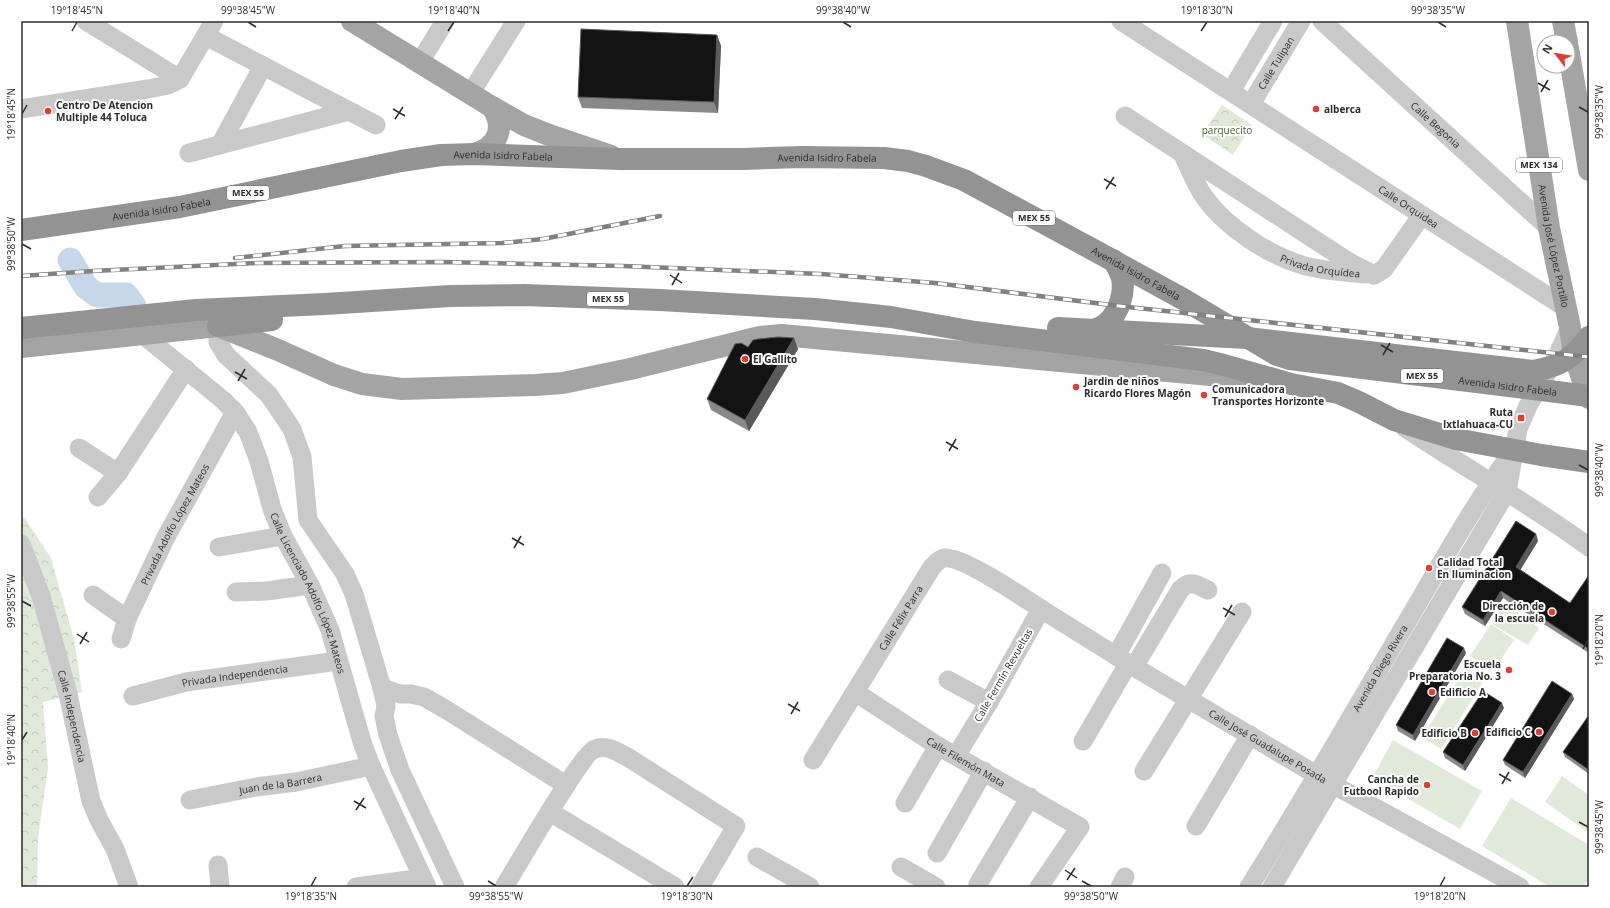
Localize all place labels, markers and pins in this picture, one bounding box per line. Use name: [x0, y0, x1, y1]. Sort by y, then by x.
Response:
place label: Centro De Atencion Multiple 44 Toluca: [56, 98, 153, 124]
place label: alberca: [1324, 102, 1361, 116]
marker: alberca: [1311, 104, 1321, 114]
marker: Centro De Atencion Multiple 44 Toluca: [43, 106, 53, 116]
place label: El Gallito: [753, 352, 797, 366]
marker: El Gallito: [740, 354, 750, 364]
place label: Jardin de niños Ricardo Flores Magón: [1083, 374, 1191, 400]
marker: Jardin de niños Ricardo Flores Magón: [1071, 382, 1081, 392]
place label: Comunicadora Transportes Horizonte: [1212, 382, 1324, 408]
marker: Comunicadora Transportes Horizonte: [1199, 390, 1209, 400]
place label: Ruta Ixtlahuaca-CU: [1443, 405, 1513, 431]
marker: Ruta Ixtlahuaca-CU: [1516, 413, 1526, 423]
place label: Calidad Total En Iluminacion: [1437, 555, 1511, 581]
marker: Calidad Total En Iluminacion: [1424, 563, 1434, 573]
place label: Dirección de la escuela: [1482, 599, 1544, 625]
marker: Dirección de la escuela: [1547, 607, 1557, 617]
place label: Escuela Preparatoria No. 3: [1409, 657, 1501, 683]
marker: Escuela Preparatoria No. 3: [1504, 665, 1514, 675]
place label: Edificio A: [1440, 685, 1486, 699]
marker: Edificio A: [1427, 687, 1437, 697]
place label: Edificio C: [1486, 725, 1532, 739]
place label: Edificio B: [1421, 726, 1467, 740]
marker: Edificio C: [1534, 727, 1544, 737]
marker: Edificio B: [1470, 728, 1480, 738]
place label: Cancha de Futbool Rapido: [1344, 772, 1419, 798]
marker: Cancha de Futbool Rapido: [1422, 780, 1432, 790]

